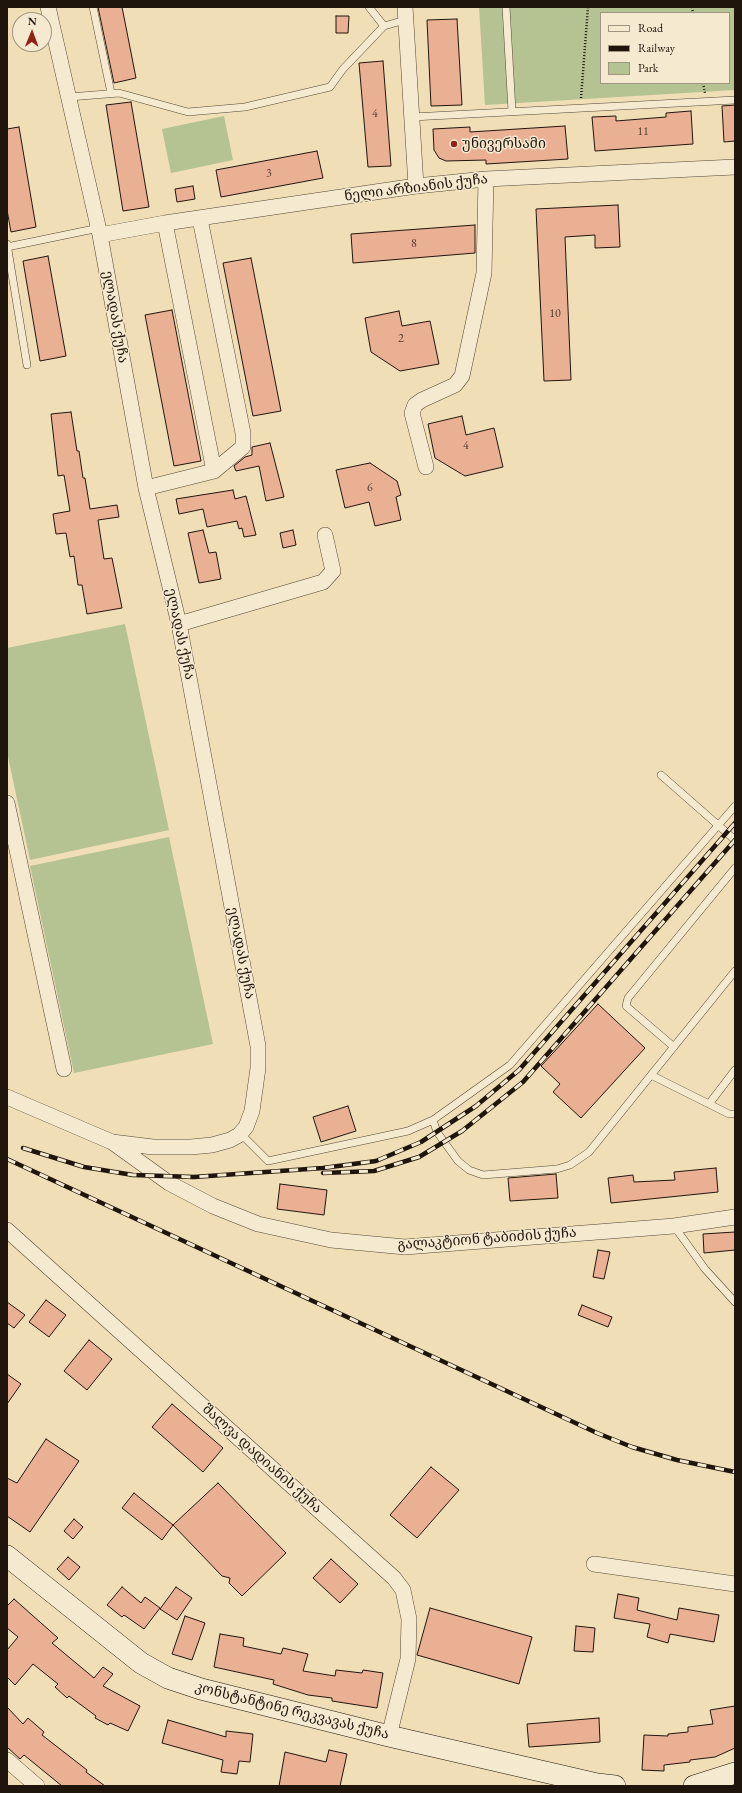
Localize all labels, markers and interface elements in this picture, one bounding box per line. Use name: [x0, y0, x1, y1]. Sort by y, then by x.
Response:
north arrow: [12, 12, 52, 52]
legend: [600, 12, 730, 84]
text: N: [28, 14, 37, 28]
text: Road: [638, 20, 663, 36]
text: Railway: [638, 40, 675, 56]
text: Park: [638, 60, 658, 76]
house number: 4: [372, 107, 378, 121]
house number: 11: [637, 125, 649, 139]
place label: უნივერსამი: [462, 136, 546, 152]
marker: უნივერსამი: [449, 139, 459, 149]
house number: 3: [266, 167, 272, 181]
street label: ნელი არზიანის ქუჩა: [343, 171, 489, 205]
house number: 8: [411, 237, 417, 251]
street label: ელადას ქუჩა: [99, 270, 131, 364]
house number: 10: [549, 307, 561, 321]
house number: 2: [398, 332, 404, 346]
house number: 4: [463, 439, 469, 453]
house number: 6: [367, 481, 373, 495]
street label: ელადას ქუჩა: [162, 587, 198, 681]
street label: ელადას ქუჩა: [224, 906, 258, 1000]
street label: გალაკტიონ ტაბიძის ქუჩა: [397, 1224, 577, 1254]
street label: შალვა დადიანის ქუჩა: [199, 1401, 325, 1517]
street label: კონსტანტინე რეკვავას ქუჩა: [193, 1679, 391, 1743]

